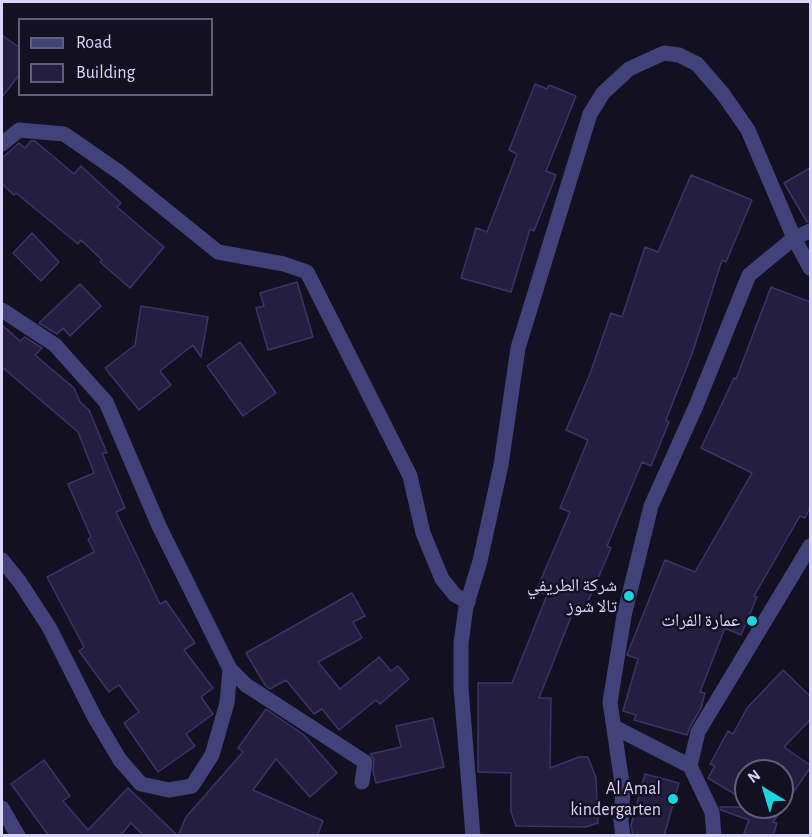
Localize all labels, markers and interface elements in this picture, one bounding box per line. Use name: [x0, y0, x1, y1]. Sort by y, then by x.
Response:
legend: [18, 18, 213, 96]
text: Road: [76, 34, 112, 52]
text: Building: [76, 64, 135, 82]
place label: شركة الطريفي تالا شوز: [527, 575, 617, 618]
marker: شركة الطريفي تالا شوز: [622, 589, 636, 603]
place label: عمارة الفرات: [661, 610, 740, 632]
marker: عمارة الفرات: [745, 614, 759, 628]
north arrow: [734, 759, 794, 819]
text: N: [745, 767, 763, 786]
place label: Al Amal kindergarten: [570, 778, 661, 820]
marker: Al Amal kindergarten: [666, 792, 680, 806]

